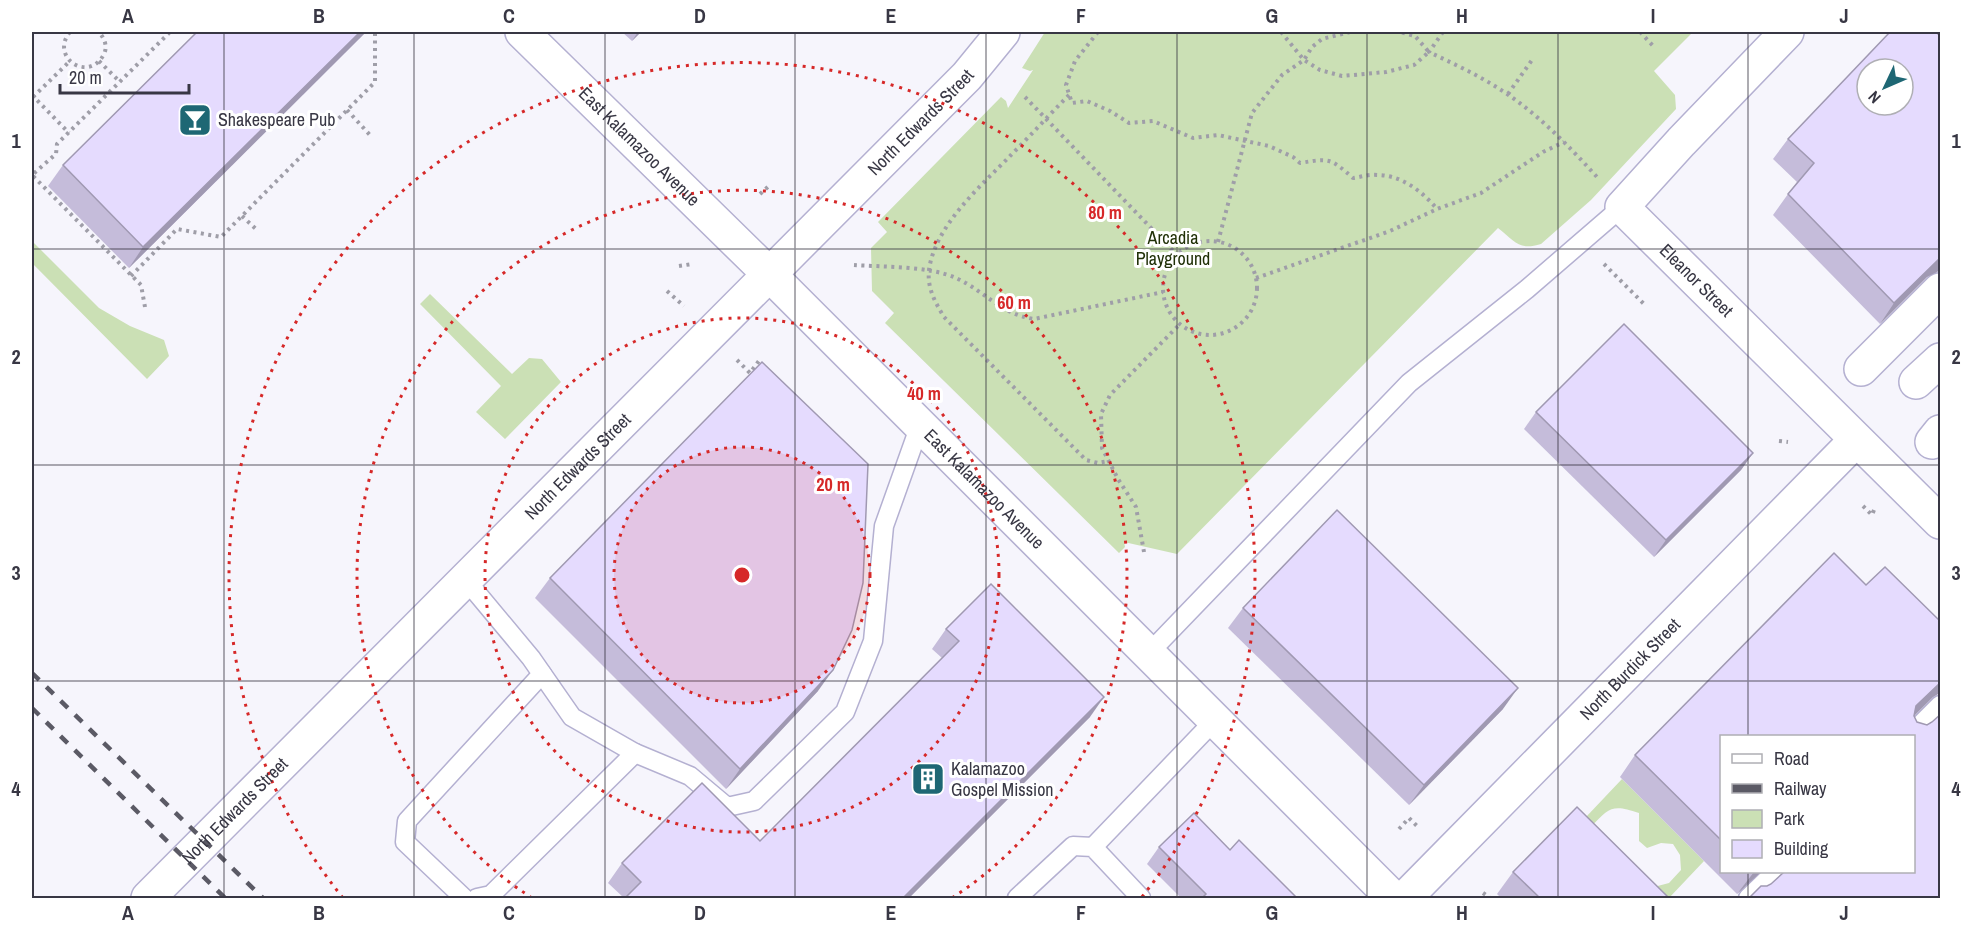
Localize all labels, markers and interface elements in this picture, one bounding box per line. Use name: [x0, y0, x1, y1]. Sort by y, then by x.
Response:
text: A: [122, 2, 134, 29]
text: B: [313, 2, 325, 29]
text: C: [503, 2, 515, 29]
text: D: [694, 2, 706, 29]
text: E: [886, 2, 897, 29]
text: F: [1076, 2, 1086, 29]
text: G: [1266, 2, 1278, 29]
text: H: [1456, 2, 1468, 29]
text: I: [1651, 2, 1655, 29]
text: J: [1839, 2, 1849, 29]
scale bar: [60, 57, 189, 95]
north arrow: [1855, 57, 1915, 117]
street label: North Edwards Street: [862, 64, 980, 181]
text: 20 m: [69, 65, 102, 90]
street label: East Kalamazoo Avenue: [573, 81, 706, 212]
text: N: [1863, 86, 1885, 108]
bar icon: Shakespeare Pub: [177, 102, 213, 138]
place label: Shakespeare Pub: [218, 107, 335, 132]
text: 1: [11, 127, 21, 154]
text: 1: [1951, 127, 1961, 154]
text: 80 m: [1088, 200, 1122, 225]
park label: Arcadia Playground: [1136, 225, 1210, 271]
street label: Eleanor Street: [1654, 238, 1739, 322]
text: 60 m: [997, 290, 1031, 315]
text: 2: [11, 343, 21, 370]
text: 2: [1951, 343, 1961, 370]
text: 40 m: [907, 381, 941, 406]
street label: North Edwards Street: [519, 407, 636, 525]
street label: East Kalamazoo Avenue: [919, 423, 1050, 554]
text: 20 m: [816, 472, 850, 497]
text: 3: [11, 559, 21, 586]
text: 3: [1951, 559, 1961, 586]
centre of rings: [732, 565, 752, 585]
street label: North Burdick Street: [1574, 612, 1686, 725]
legend: [1720, 735, 1915, 873]
text: Road: [1774, 746, 1809, 771]
street label: North Edwards Street: [176, 752, 293, 869]
place label: Kalamazoo Gospel Mission: [951, 756, 1054, 802]
building icon: Kalamazoo Gospel Mission: [910, 761, 946, 797]
text: 4: [11, 775, 21, 802]
text: 4: [1951, 775, 1961, 802]
text: Railway: [1774, 776, 1827, 801]
text: Park: [1774, 806, 1805, 831]
text: Building: [1774, 836, 1829, 861]
text: A: [122, 899, 134, 926]
text: B: [313, 899, 325, 926]
text: C: [503, 899, 515, 926]
text: D: [694, 899, 706, 926]
text: E: [886, 899, 897, 926]
text: F: [1076, 899, 1086, 926]
text: G: [1266, 899, 1278, 926]
text: H: [1456, 899, 1468, 926]
text: I: [1651, 899, 1655, 926]
text: J: [1839, 899, 1849, 926]

